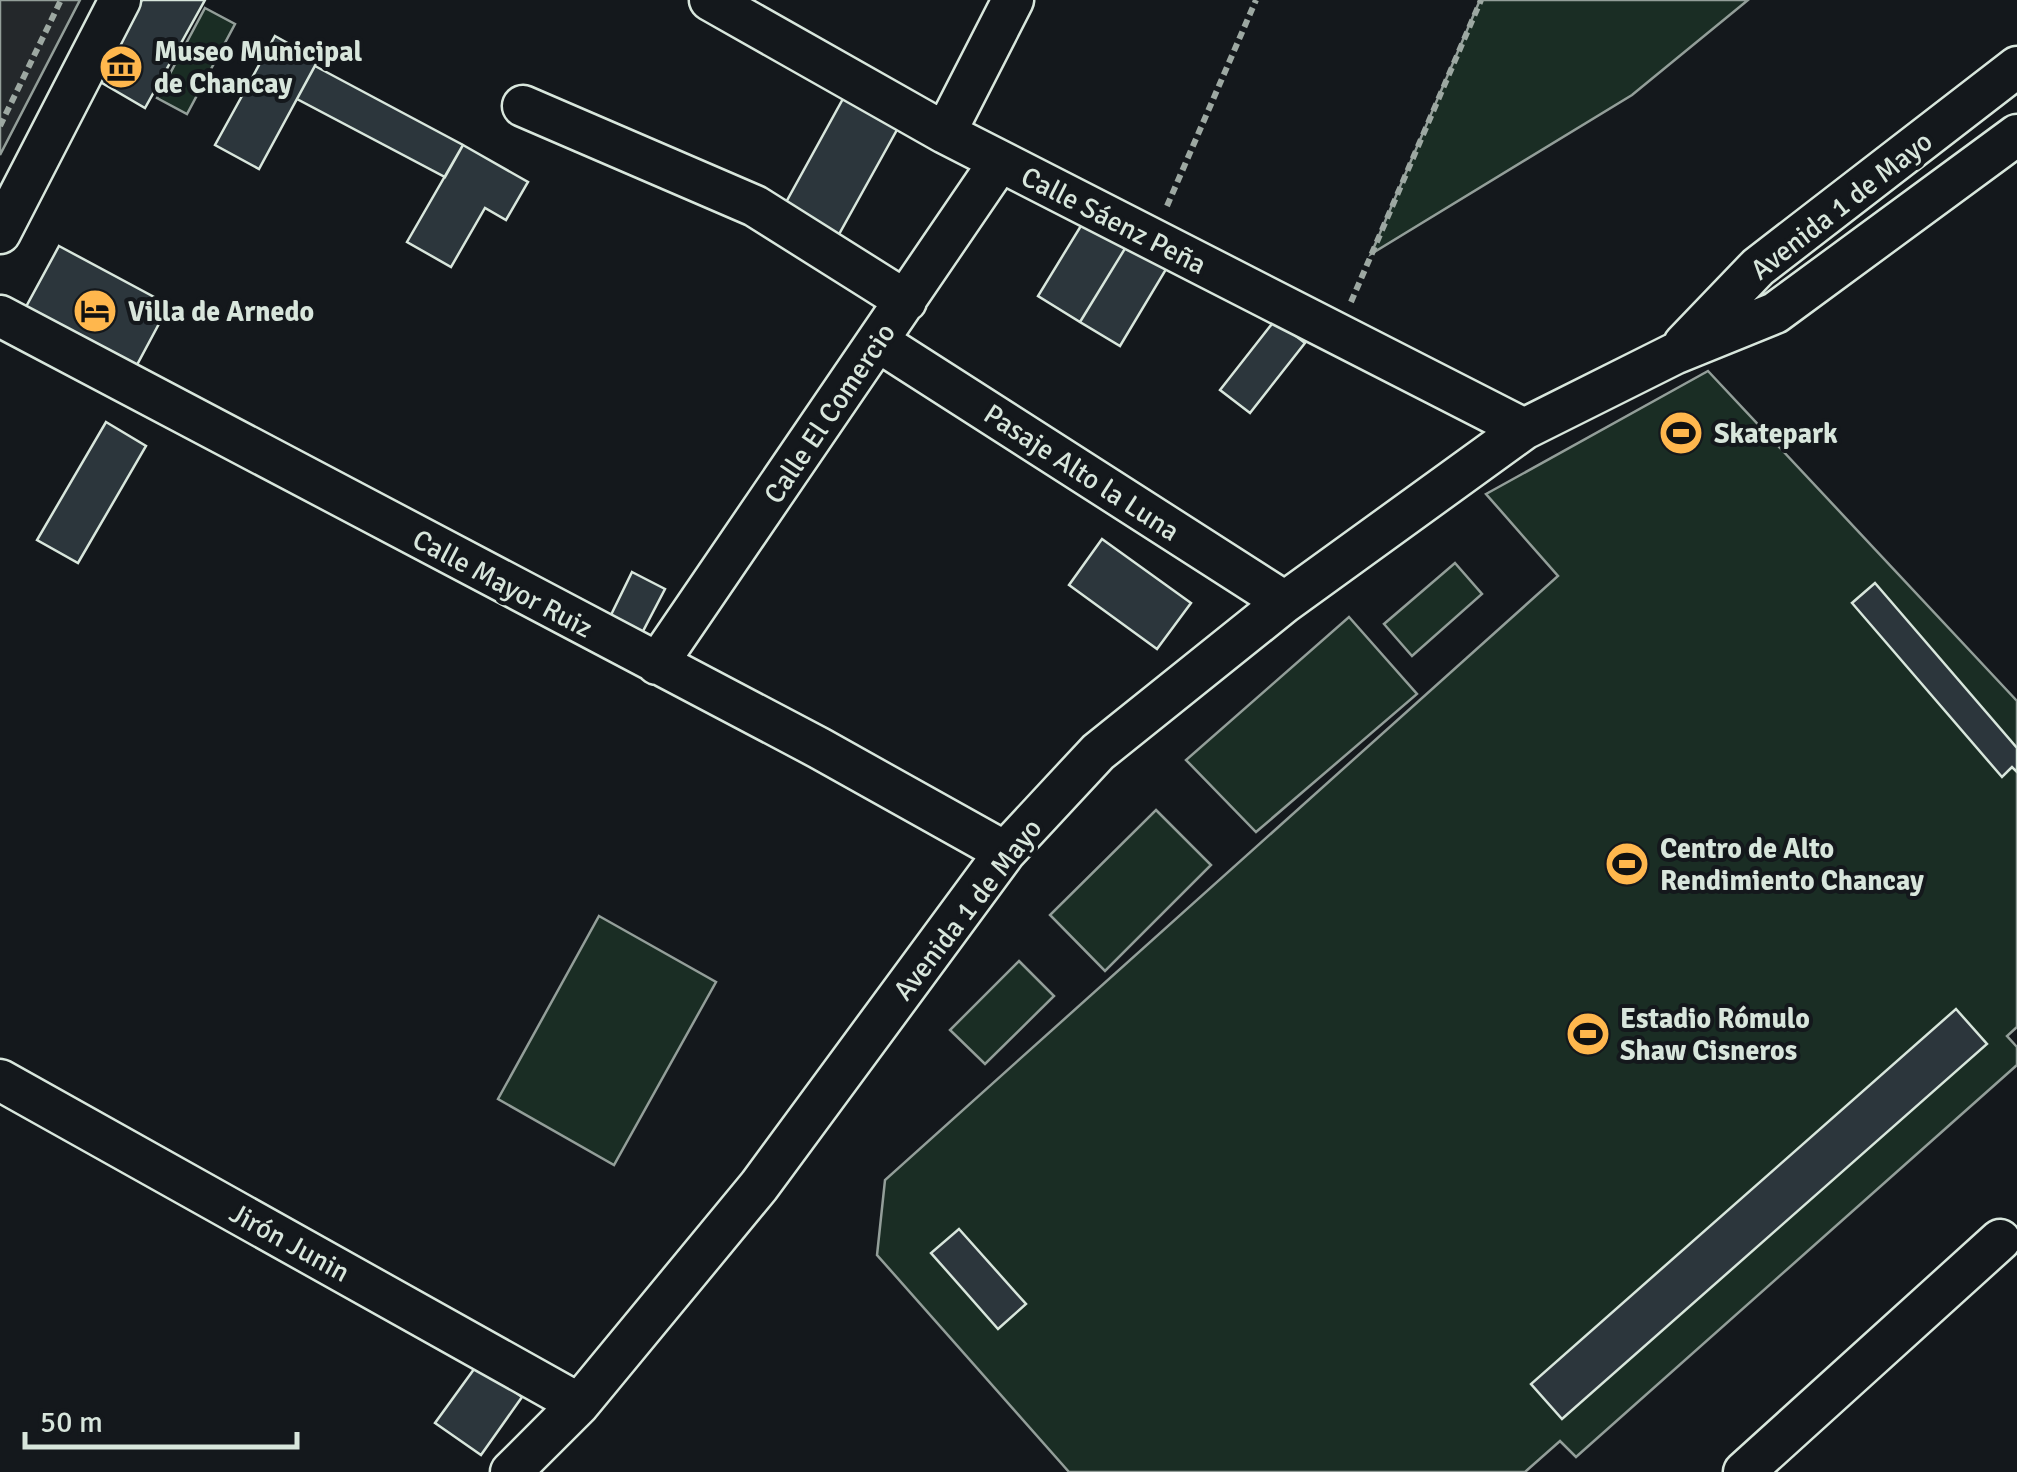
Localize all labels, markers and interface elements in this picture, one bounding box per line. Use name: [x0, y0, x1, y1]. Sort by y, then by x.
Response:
place label: Museo Municipal de Chancay: [154, 35, 362, 101]
museum icon: Museo Municipal de Chancay: [98, 44, 144, 90]
street label: Avenida 1 de Mayo: [1744, 124, 1939, 287]
street label: Calle Sáenz Peña: [1015, 160, 1212, 282]
hotel icon: Villa de Arnedo: [72, 288, 118, 334]
place label: Villa de Arnedo: [128, 295, 314, 329]
street label: Calle El Comercio: [757, 317, 903, 510]
street label: Pasaje Alto la Luna: [977, 397, 1186, 549]
sports icon: Skatepark: [1658, 410, 1704, 456]
place label: Skatepark: [1714, 417, 1838, 451]
street label: Calle Mayor Ruiz: [407, 522, 598, 646]
street label: Avenida 1 de Mayo: [886, 812, 1049, 1007]
place label: Centro de Alto Rendimiento Chancay: [1660, 832, 1924, 898]
sports icon: Centro de Alto Rendimiento Chancay: [1604, 841, 1650, 887]
place label: Estadio Rómulo Shaw Cisneros: [1620, 1002, 1810, 1068]
sports icon: Estadio Rómulo Shaw Cisneros: [1565, 1011, 1611, 1057]
street label: Jirón Junin: [224, 1196, 355, 1290]
scale bar: [25, 1387, 298, 1449]
text: 50 m: [40, 1404, 103, 1441]

